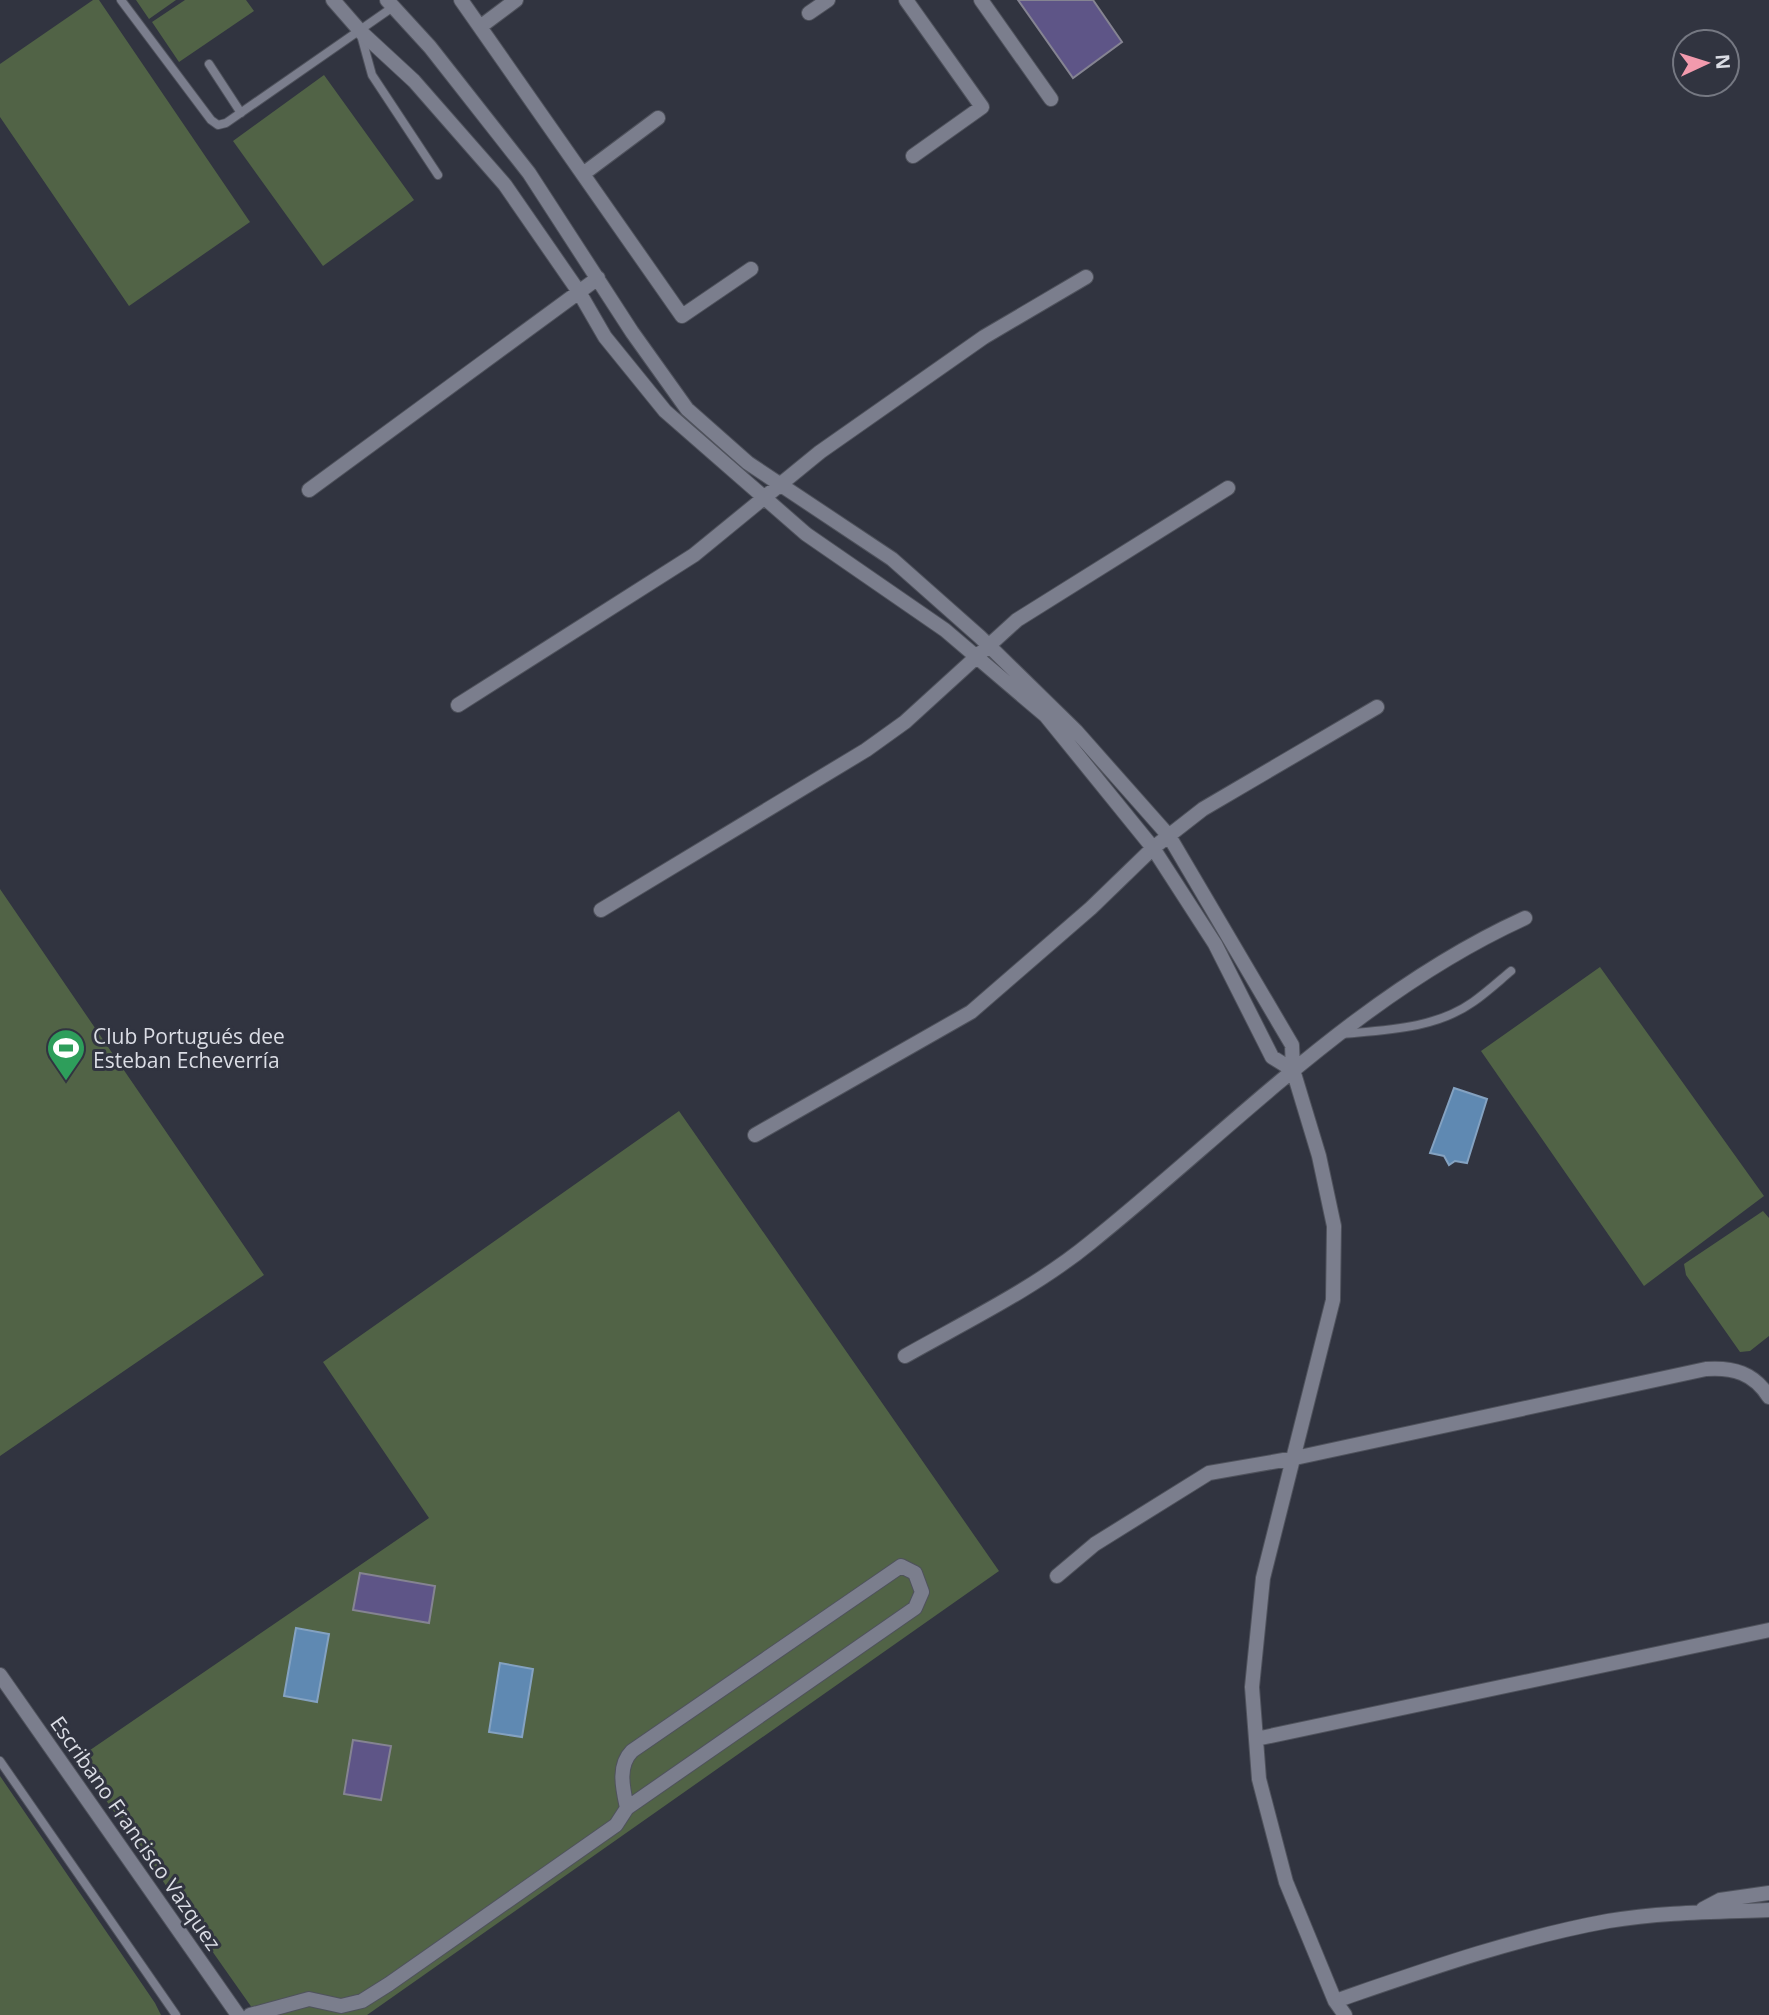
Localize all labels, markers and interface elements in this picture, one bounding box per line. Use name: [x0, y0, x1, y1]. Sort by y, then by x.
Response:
north arrow: [1671, 28, 1741, 98]
text: N: [1709, 53, 1736, 70]
place label: Club Portugués dee Esteban Echeverría: [93, 1022, 285, 1074]
sports icon: Club Portugués dee Esteban Echeverría: [45, 1027, 87, 1082]
street label: Escribano Francisco Vazquez: [44, 1710, 228, 1956]

